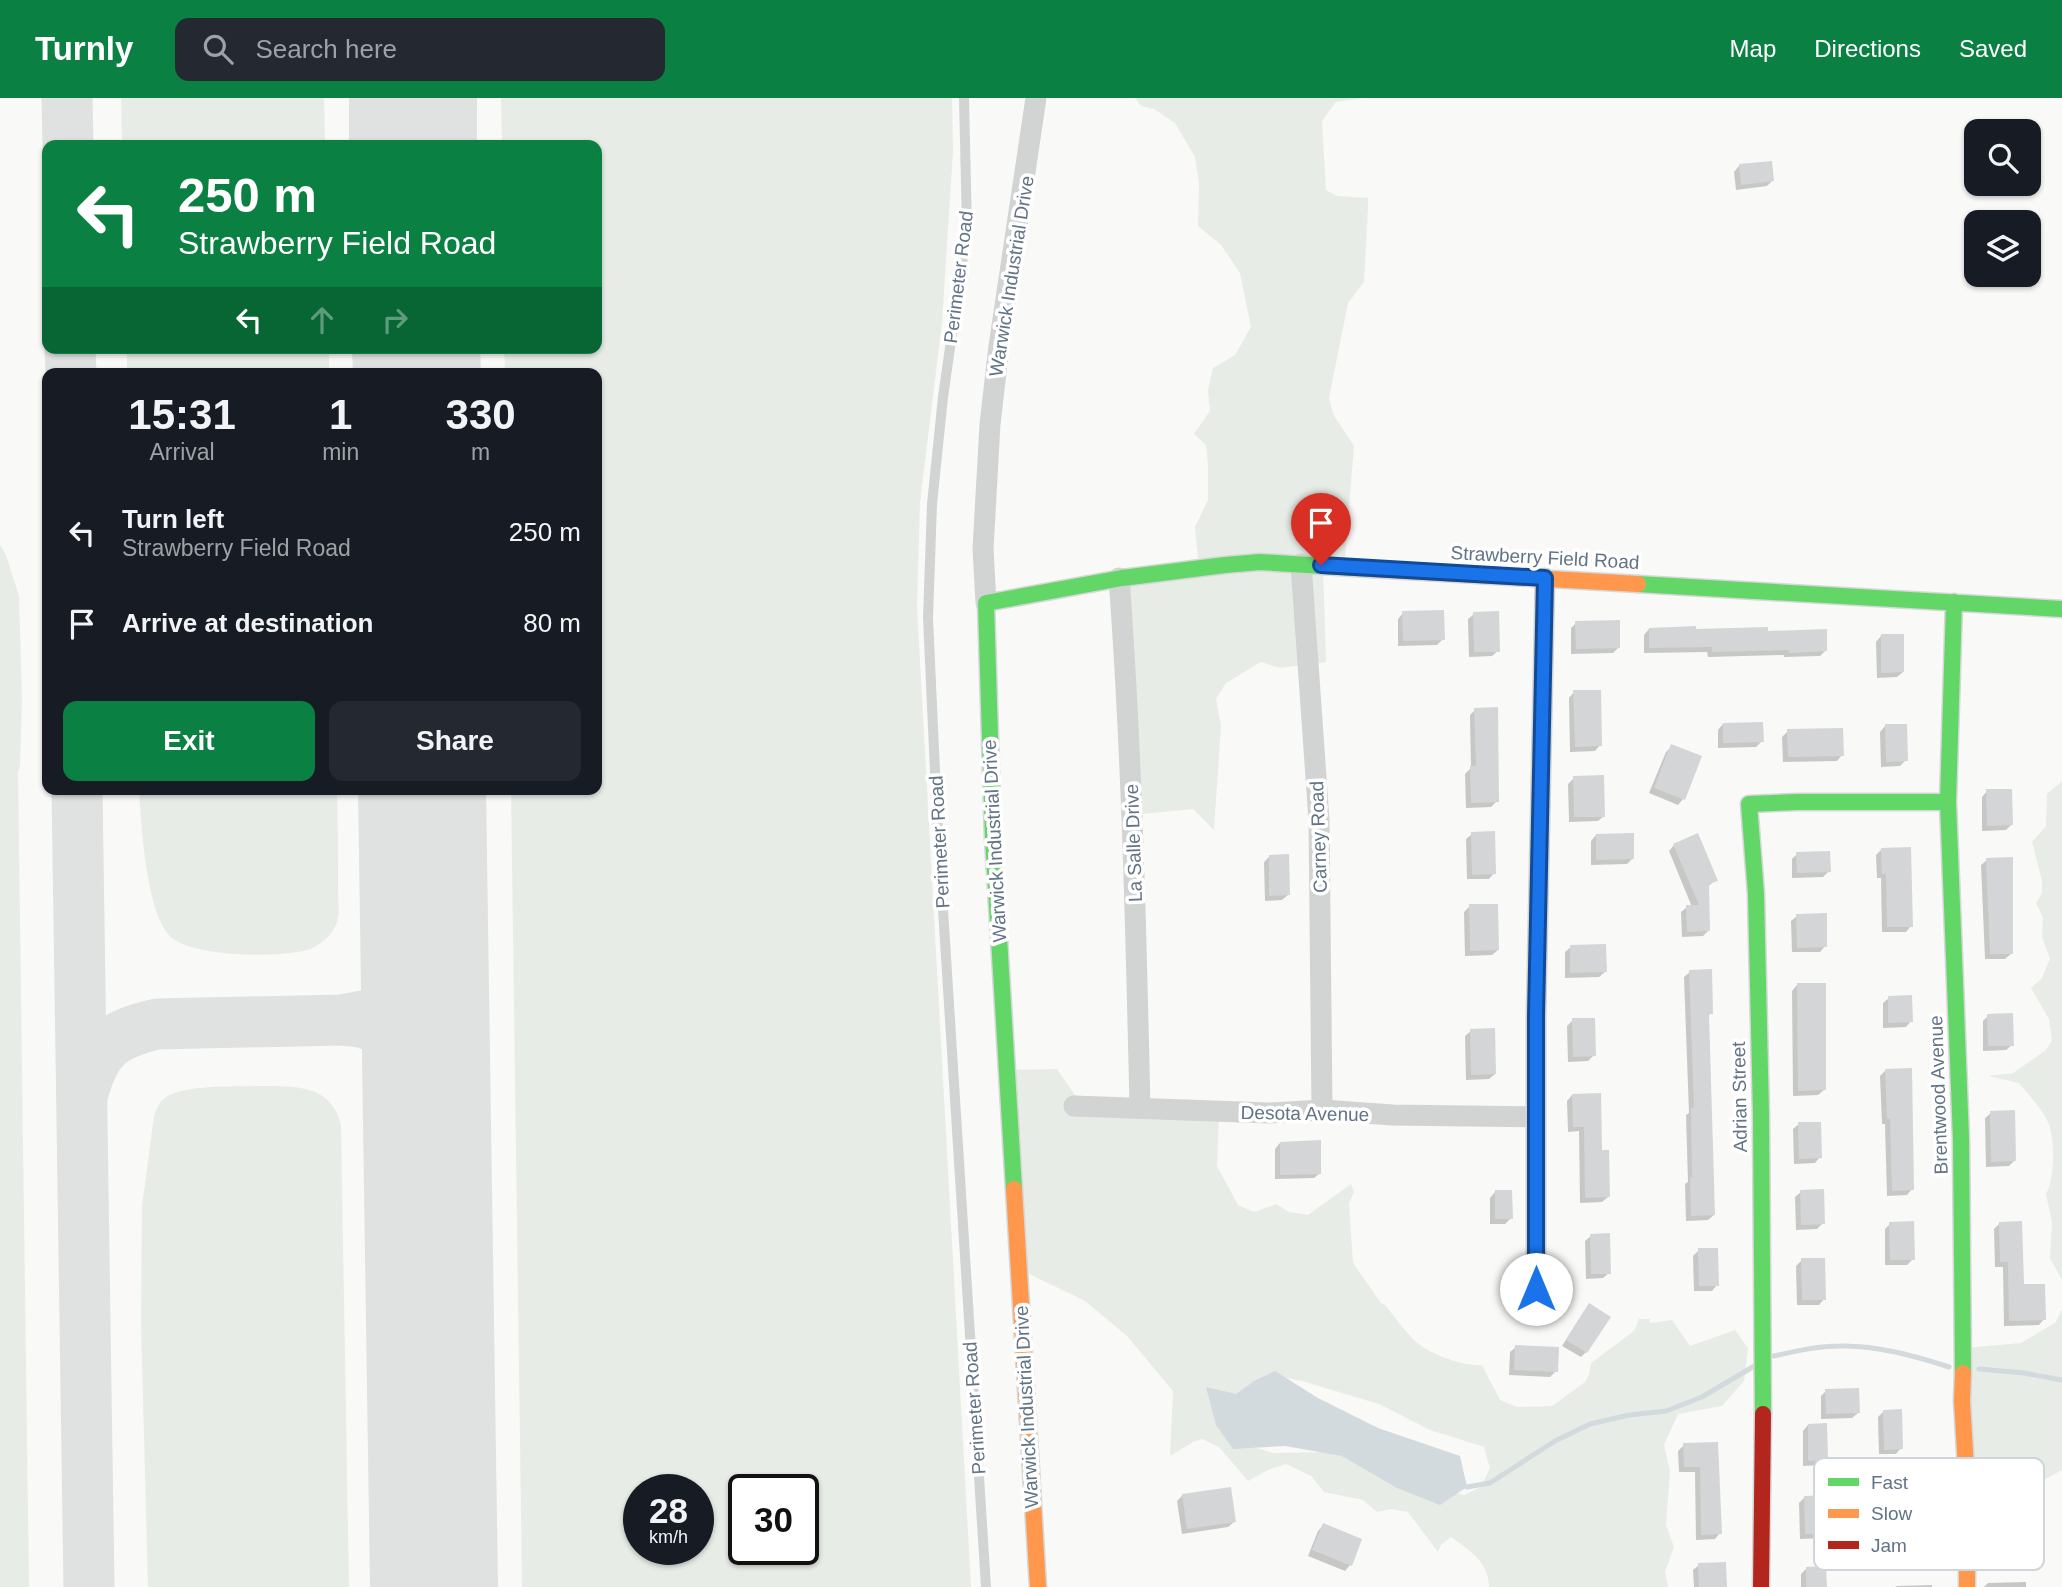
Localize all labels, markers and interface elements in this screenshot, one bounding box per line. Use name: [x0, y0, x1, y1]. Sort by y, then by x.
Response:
search box: [175, 18, 665, 81]
text: Turnly: [35, 30, 133, 67]
icon: search: [199, 30, 237, 68]
text: Search here: [255, 34, 397, 64]
text: Map: [1730, 35, 1776, 62]
text: Directions: [1814, 35, 1921, 62]
text: Saved: [1959, 35, 2027, 62]
map controls: [1964, 119, 2041, 287]
button: search: [1964, 119, 2041, 196]
icon: left: [63, 168, 154, 259]
text: 250 m: [178, 168, 317, 222]
street label: Warwick Industrial Drive: [985, 174, 1038, 378]
street label: Perimeter Road: [940, 210, 977, 344]
button: layers: [1964, 210, 2041, 287]
text: Strawberry Field Road: [178, 225, 496, 261]
icon: left: [230, 301, 268, 339]
icon: ahead: [303, 301, 341, 339]
icon: right: [376, 301, 414, 339]
text: 15:31: [128, 391, 236, 438]
text: 1: [329, 391, 352, 438]
text: 330: [446, 391, 516, 438]
text: Arrival: [149, 439, 215, 465]
text: min: [322, 439, 359, 465]
text: m: [471, 439, 490, 465]
pin: [1291, 493, 1351, 565]
text: Turn left: [122, 504, 224, 534]
icon: arrive: [1302, 504, 1340, 542]
icon: left: [63, 514, 101, 552]
text: 250 m: [509, 517, 581, 547]
text: Strawberry Field Road: [122, 535, 351, 561]
street label: Strawberry Field Road: [1450, 542, 1640, 573]
icon: arrive: [63, 605, 101, 643]
text: Arrive at destination: [122, 608, 373, 638]
text: 80 m: [523, 608, 581, 638]
button: Exit: [63, 701, 315, 781]
button: Share: [329, 701, 581, 781]
street label: Warwick Industrial Drive: [979, 739, 1010, 943]
street label: Perimeter Road: [926, 775, 953, 909]
street label: Carney Road: [1306, 781, 1331, 893]
street label: La Salle Drive: [1121, 784, 1146, 902]
street label: Brentwood Avenue: [1925, 1015, 1952, 1175]
street label: Adrian Street: [1728, 1041, 1751, 1153]
street label: Desota Avenue: [1241, 1102, 1369, 1125]
position arrow: [1499, 1252, 1573, 1326]
street label: Warwick Industrial Drive: [1011, 1305, 1042, 1509]
street label: Perimeter Road: [959, 1341, 990, 1475]
legend: [1814, 1458, 2044, 1570]
text: Fast: [1871, 1472, 1909, 1493]
speed limit sign: 30: [728, 1474, 819, 1565]
text: 28: [649, 1491, 688, 1530]
text: Slow: [1871, 1503, 1912, 1524]
text: km/h: [649, 1527, 688, 1547]
text: Jam: [1871, 1535, 1907, 1556]

